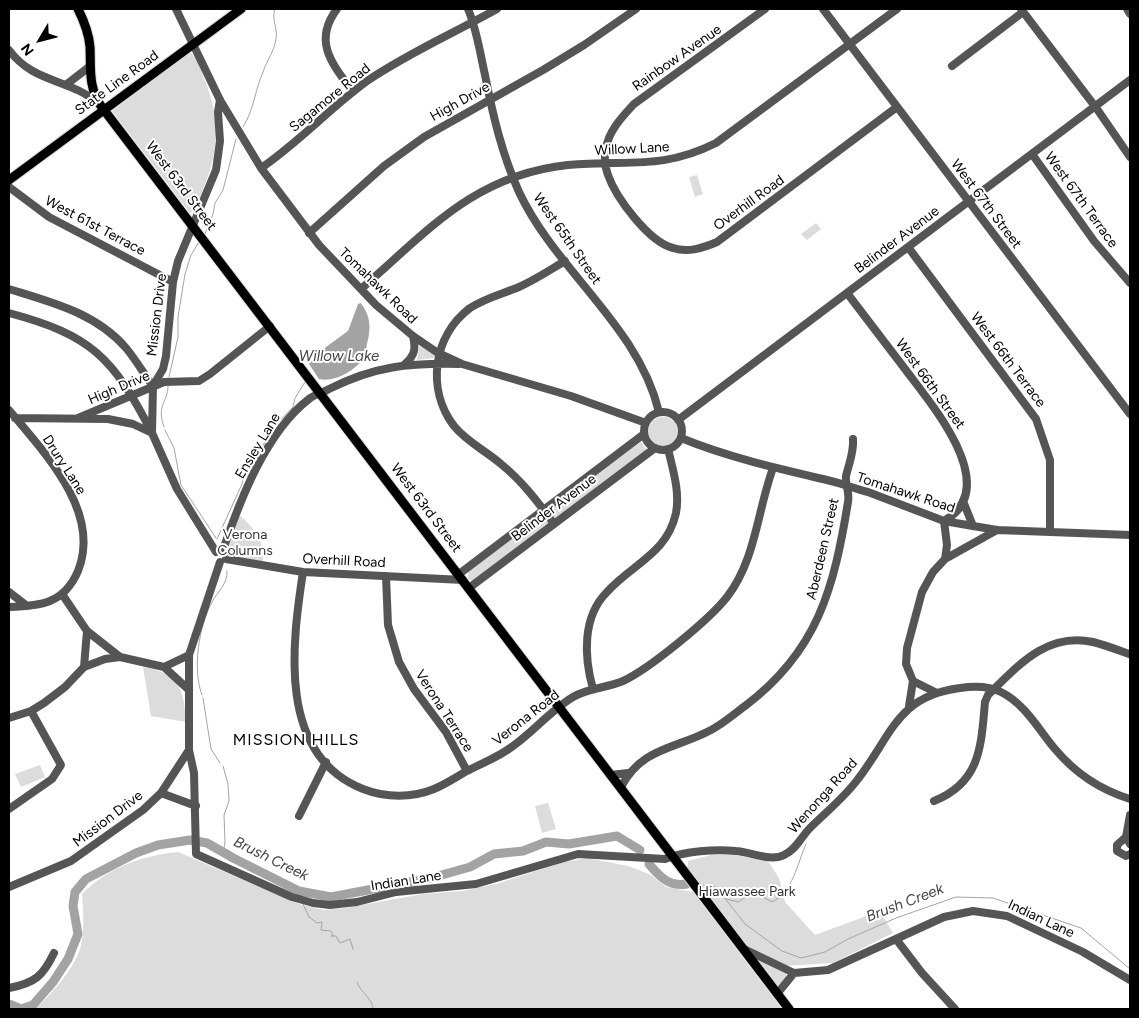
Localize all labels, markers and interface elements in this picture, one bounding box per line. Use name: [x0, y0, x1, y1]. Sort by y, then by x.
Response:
north arrow: [15, 15, 65, 65]
street label: Rainbow Avenue: [629, 21, 725, 95]
text: N: [18, 40, 38, 59]
street label: State Line Road: [72, 47, 162, 119]
street label: Sagamore Road: [286, 60, 374, 136]
street label: High Drive: [427, 79, 493, 125]
street label: West 63rd Street: [142, 138, 220, 234]
street label: Willow Lane: [594, 139, 670, 159]
street label: West 67th Terrace: [1041, 149, 1121, 251]
street label: West 67th Street: [947, 156, 1025, 252]
street label: Overhill Road: [710, 172, 788, 234]
street label: West 65th Street: [529, 190, 605, 288]
street label: West 61st Terrace: [42, 193, 148, 259]
street label: Belinder Avenue: [851, 203, 943, 277]
street label: Tomahawk Road: [335, 244, 421, 328]
street label: Mission Drive: [144, 273, 170, 357]
street label: West 66th Terrace: [967, 309, 1049, 411]
street label: West 66th Street: [892, 336, 968, 432]
water label: Willow Lake: [299, 348, 379, 366]
street label: High Drive: [86, 367, 152, 409]
street label: Ensley Lane: [232, 410, 284, 482]
street label: Drury Lane: [39, 432, 89, 498]
street label: West 63rd Street: [387, 460, 465, 556]
street label: Tomahawk Road: [855, 469, 957, 517]
street label: Belinder Avenue: [508, 471, 600, 545]
street label: Aberdeen Street: [803, 496, 843, 602]
park label: Verona Columns: [217, 527, 273, 560]
street label: Overhill Road: [302, 550, 386, 572]
street label: Verona Terrace: [411, 667, 477, 755]
street label: Verona Road: [489, 687, 563, 749]
district label: MISSION HILLS: [231, 730, 361, 750]
street label: Wenonga Road: [785, 755, 861, 837]
street label: Mission Drive: [70, 787, 146, 851]
water label: Brush Creek: [230, 833, 312, 885]
street label: Indian Lane: [369, 867, 443, 895]
water label: Brush Creek: [864, 880, 946, 926]
park label: Hiawassee Park: [698, 884, 796, 900]
street label: Indian Lane: [1005, 896, 1077, 942]

